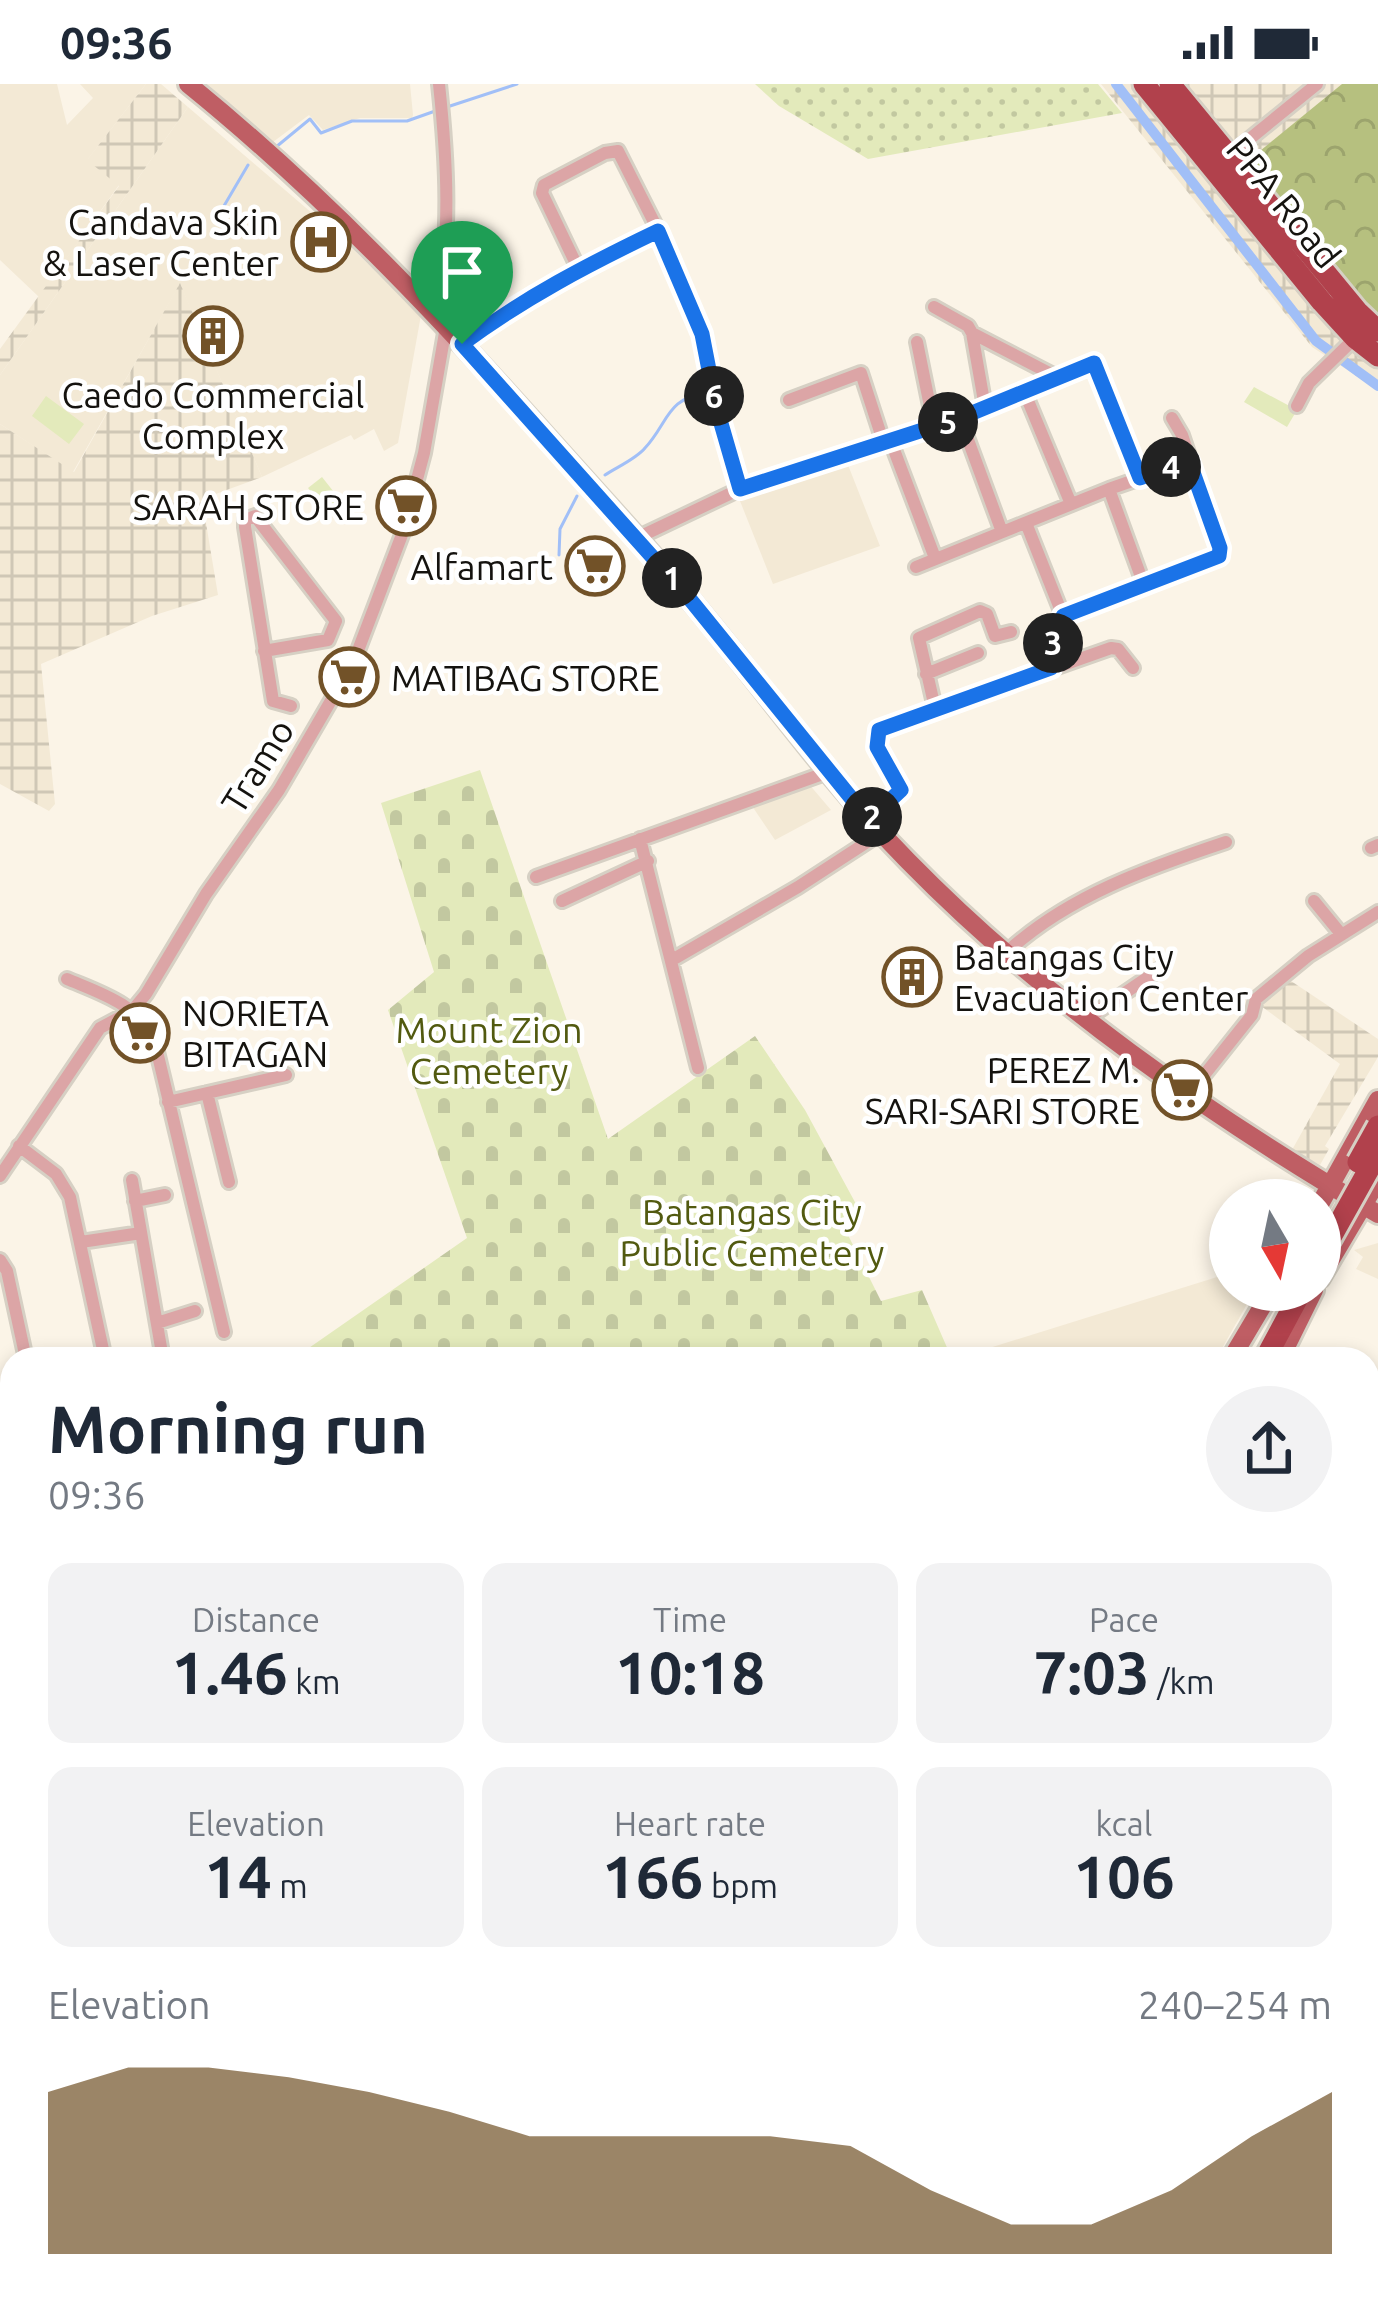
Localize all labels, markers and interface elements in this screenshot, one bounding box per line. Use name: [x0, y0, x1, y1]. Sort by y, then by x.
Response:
text: 09:36: [60, 17, 173, 68]
street label: PPA Road: [1219, 128, 1349, 276]
place label: Candava Skin & Laser Center: [43, 201, 279, 283]
hospital icon: Candava Skin & Laser Center: [290, 211, 352, 273]
pin: [411, 221, 513, 344]
icon: arrive: [429, 239, 495, 305]
building icon: Caedo Commercial Complex: [182, 305, 244, 367]
pin: 6: [684, 366, 744, 426]
place label: Caedo Commercial Complex: [62, 374, 364, 456]
text: 6: [705, 377, 723, 414]
pin: 5: [918, 392, 978, 452]
text: 5: [939, 403, 957, 440]
pin: 4: [1141, 437, 1201, 497]
text: 4: [1162, 448, 1180, 485]
supermarket icon: SARAH STORE: [375, 475, 437, 537]
place label: SARAH STORE: [133, 486, 364, 527]
supermarket icon: Alfamart: [564, 535, 626, 597]
place label: Alfamart: [411, 546, 553, 587]
pin: 1: [642, 548, 702, 608]
text: 1: [663, 559, 681, 596]
pin: 3: [1023, 613, 1083, 673]
text: 3: [1044, 624, 1062, 661]
supermarket icon: MATIBAG STORE: [318, 646, 380, 708]
place label: MATIBAG STORE: [391, 657, 660, 698]
street label: Tramo: [212, 711, 302, 821]
pin: 2: [842, 787, 902, 847]
text: 2: [863, 798, 881, 835]
place label: Batangas City Evacuation Center: [954, 936, 1249, 1018]
building icon: Batangas City Evacuation Center: [881, 946, 943, 1008]
place label: NORIETA BITAGAN: [182, 992, 330, 1074]
supermarket icon: NORIETA BITAGAN: [109, 1002, 171, 1064]
park label: Mount Zion Cemetery: [396, 1009, 582, 1091]
place label: PEREZ M. SARI-SARI STORE: [865, 1049, 1140, 1131]
supermarket icon: PEREZ M. SARI-SARI STORE: [1151, 1059, 1213, 1121]
north arrow: [1209, 1179, 1341, 1311]
map controls: [1209, 1179, 1341, 1311]
park label: Batangas City Public Cemetery: [620, 1191, 884, 1273]
button: share: [1206, 1386, 1332, 1512]
text: Morning run: [48, 1391, 428, 1465]
text: 09:36: [48, 1473, 146, 1516]
text: Distance: [192, 1601, 320, 1638]
text: Time: [653, 1601, 727, 1638]
text: Pace: [1089, 1601, 1159, 1638]
text: 1.46: [172, 1638, 288, 1705]
text: 10:18: [615, 1638, 765, 1705]
text: 7:03: [1033, 1638, 1150, 1705]
text: km: [288, 1663, 340, 1700]
text: /km: [1150, 1663, 1215, 1700]
text: Elevation: [187, 1805, 325, 1842]
text: Heart rate: [614, 1805, 766, 1842]
text: kcal: [1096, 1805, 1152, 1842]
text: 14: [204, 1842, 272, 1909]
text: 166: [602, 1842, 703, 1909]
text: 106: [1073, 1842, 1175, 1909]
text: m: [272, 1867, 308, 1904]
text: bpm: [703, 1867, 778, 1904]
text: Elevation: [48, 1983, 211, 2026]
text: 240–254 m: [1138, 1983, 1332, 2026]

